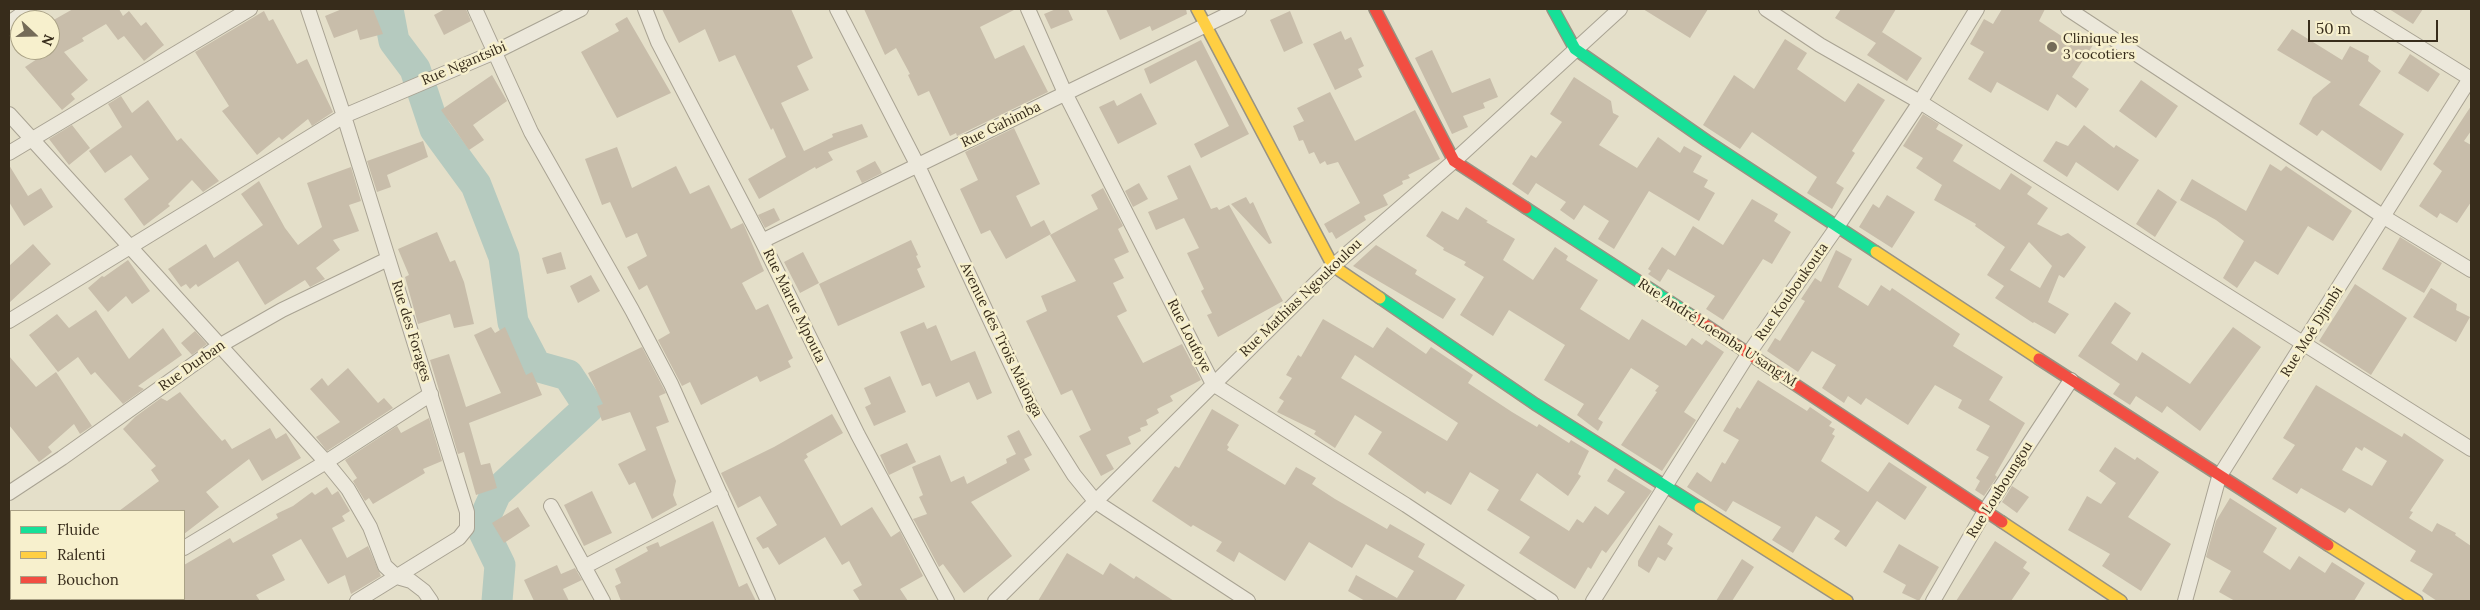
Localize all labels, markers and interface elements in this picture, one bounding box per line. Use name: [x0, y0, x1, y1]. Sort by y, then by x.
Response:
north arrow: [10, 10, 60, 60]
scale bar: [2310, 10, 2440, 42]
text: 50 m: [2316, 19, 2351, 38]
place label: Clinique les 3 cocotiers: [2063, 31, 2139, 64]
text: N: [38, 32, 58, 48]
street label: Rue Ngantsibi: [419, 39, 509, 89]
marker: Clinique les 3 cocotiers: [2045, 40, 2059, 54]
street label: Rue Gahimba: [958, 98, 1044, 152]
street label: Rue Mathias Ngoukoulou: [1237, 235, 1365, 361]
street label: Rue Kouboukouta: [1752, 240, 1832, 344]
street label: Rue Marue Mpouta: [759, 246, 829, 366]
street label: Avenue des Trois Malonga: [956, 260, 1046, 420]
street label: Rue André Loemba U'sang'M: [1634, 275, 1800, 391]
street label: Rue des Forages: [388, 278, 434, 384]
street label: Rue Moé Djimbi: [2278, 284, 2346, 380]
street label: Rue Loufoye: [1163, 296, 1215, 376]
street label: Rue Durban: [156, 337, 228, 395]
street label: Rue Louboungou: [1964, 439, 2036, 541]
legend: [10, 510, 185, 600]
text: Fluide: [57, 520, 100, 539]
text: Ralenti: [57, 545, 105, 564]
text: Bouchon: [57, 570, 119, 589]

